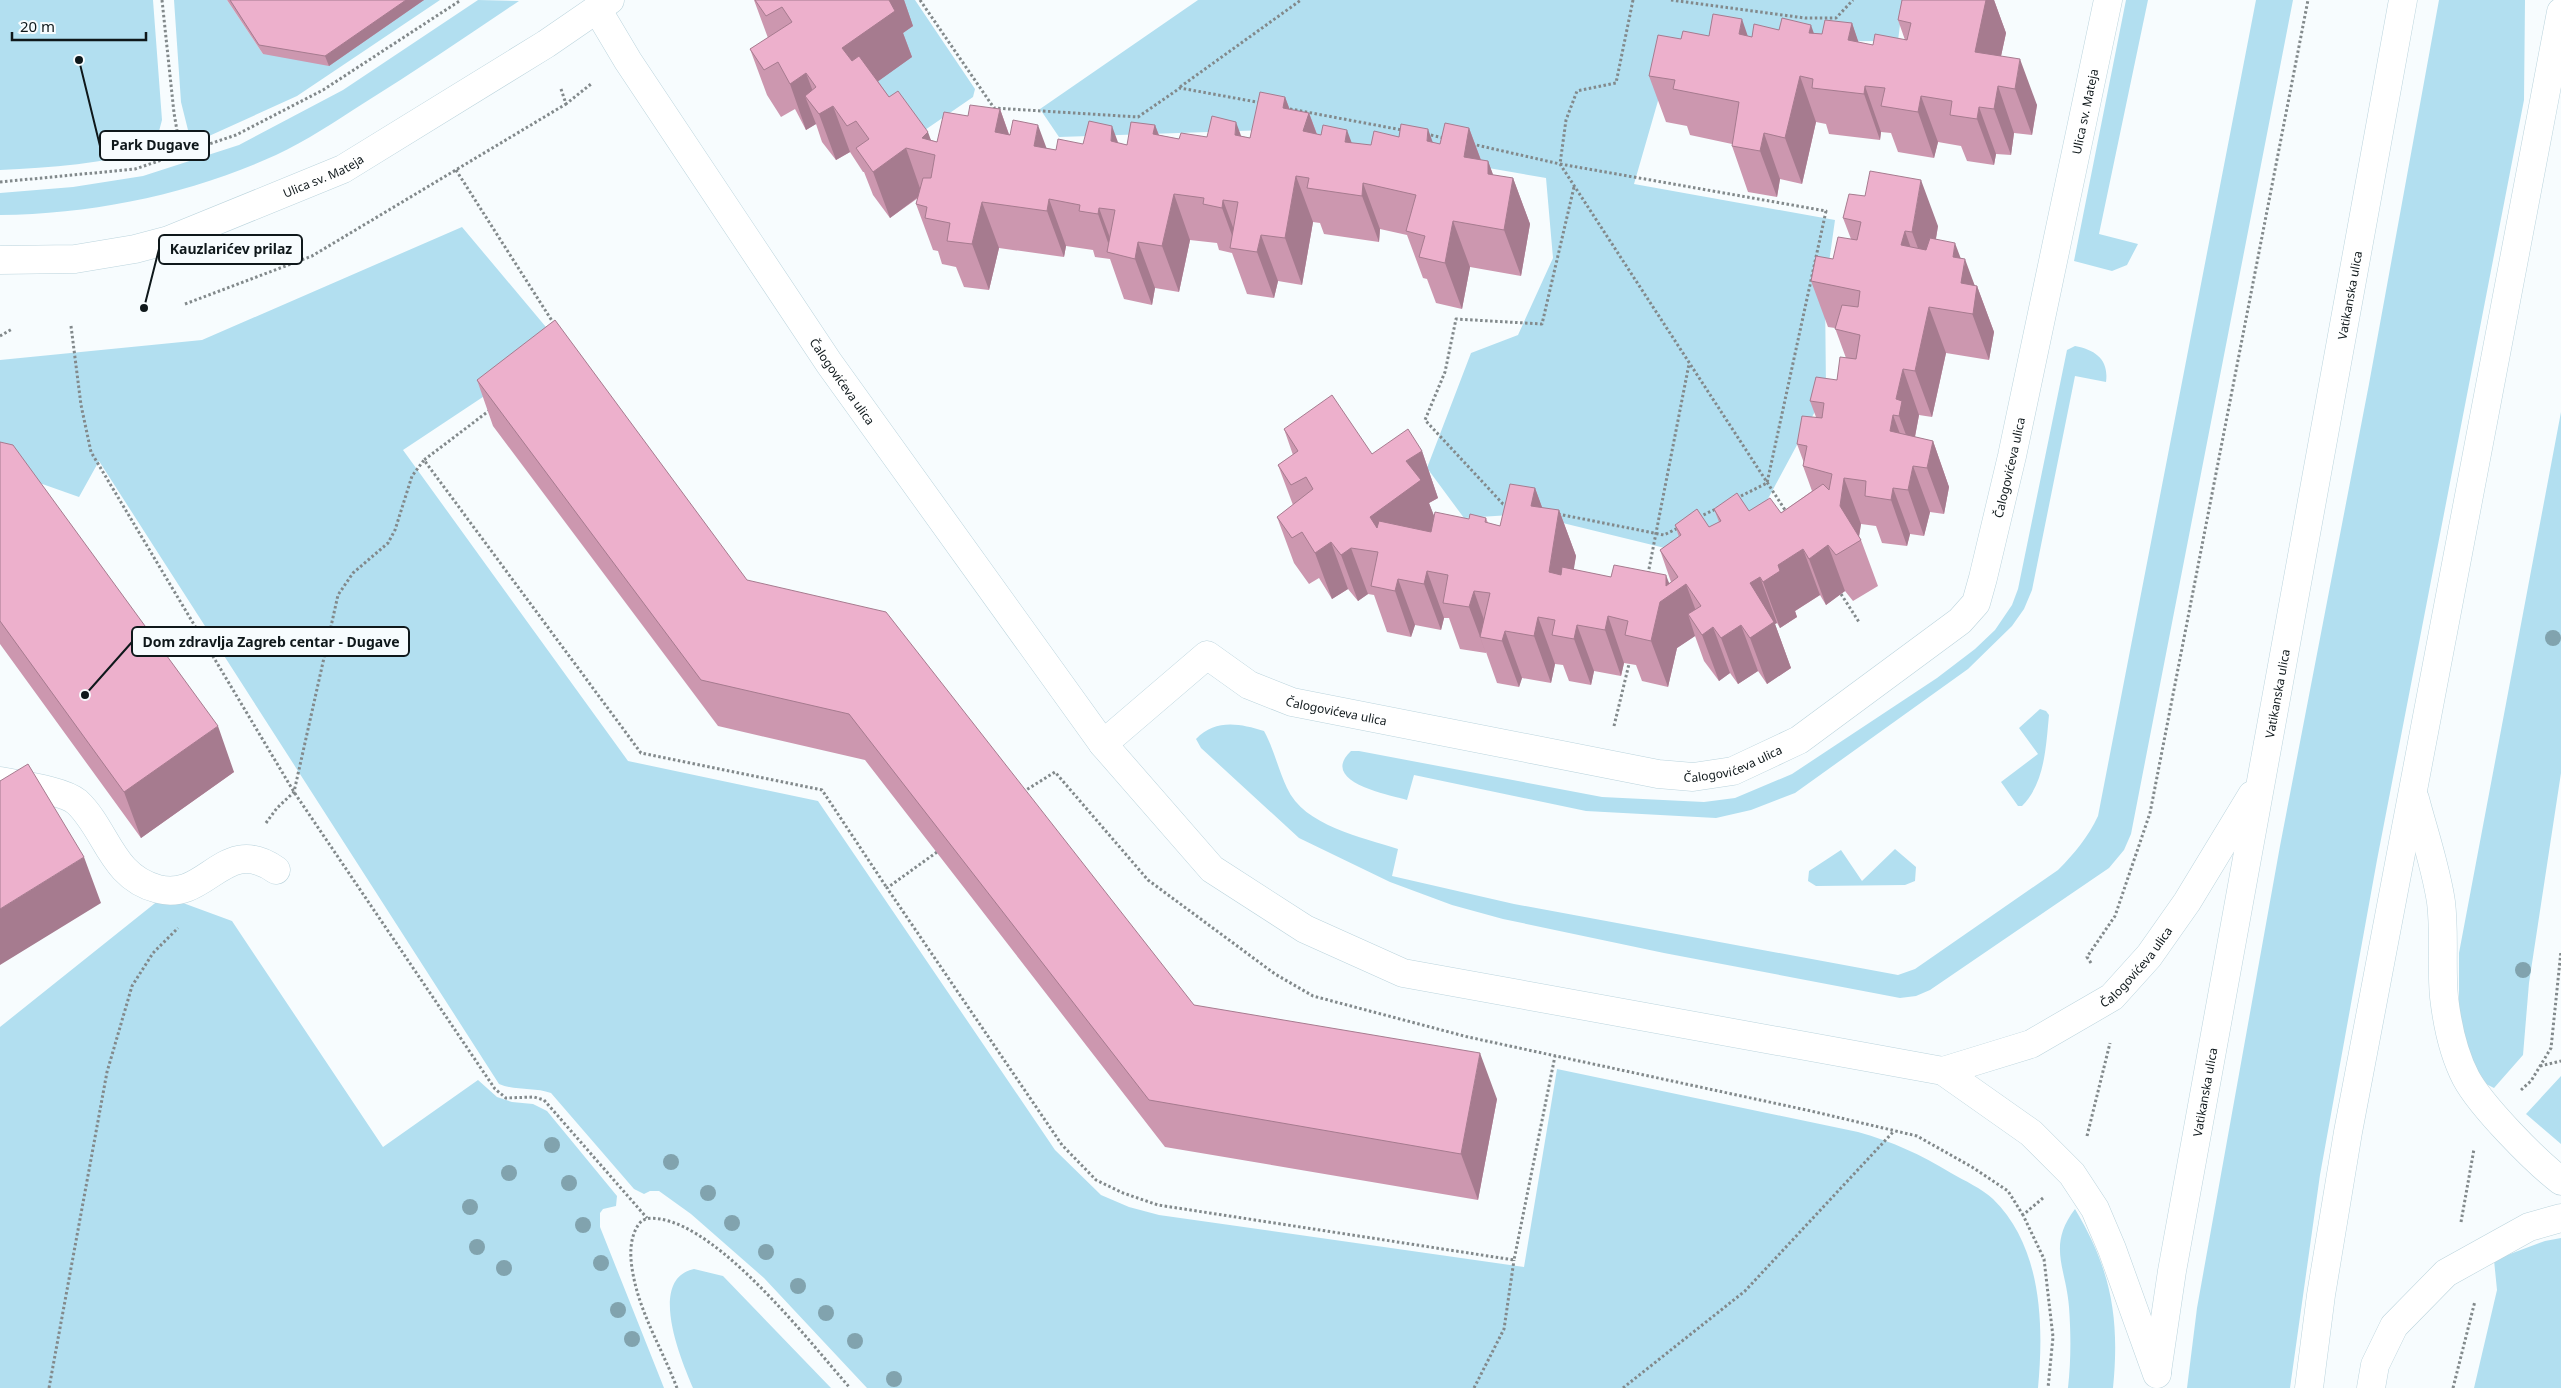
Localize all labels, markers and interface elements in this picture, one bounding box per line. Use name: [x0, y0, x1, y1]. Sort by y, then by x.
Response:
scale bar: [12, 10, 146, 42]
text: 20 m: [20, 16, 55, 36]
street label: Ulica sv. Mateja: [2067, 67, 2102, 156]
callout: Park Dugave: [100, 131, 209, 160]
text: Park Dugave: [111, 135, 199, 154]
street label: Ulica sv. Mateja: [280, 150, 367, 201]
callout: Kauzlarićev prilaz: [159, 235, 302, 264]
text: Kauzlarićev prilaz: [170, 239, 292, 258]
street label: Vatikanska ulica: [2333, 249, 2366, 341]
street label: Čalogovićeva ulica: [806, 334, 879, 428]
street label: Čalogovićeva ulica: [1989, 416, 2028, 520]
callout: Dom zdravlja Zagreb centar - Dugave: [132, 627, 409, 656]
text: Dom zdravlja Zagreb centar - Dugave: [142, 632, 400, 651]
street label: Vatikanska ulica: [2261, 648, 2293, 739]
street label: Čalogovićeva ulica: [1283, 692, 1388, 729]
street label: Čalogovićeva ulica: [1683, 741, 1785, 786]
street label: Čalogovićeva ulica: [2096, 923, 2176, 1011]
street label: Vatikanska ulica: [2188, 1046, 2221, 1138]

